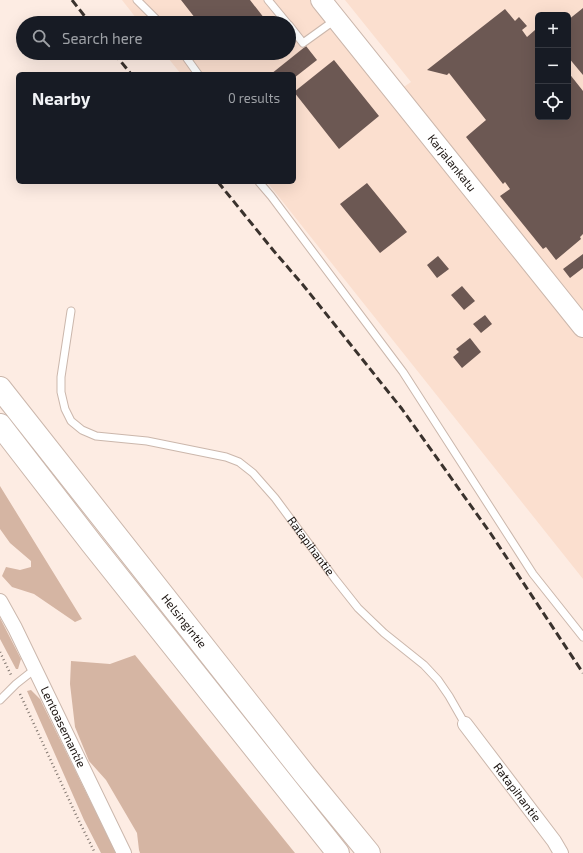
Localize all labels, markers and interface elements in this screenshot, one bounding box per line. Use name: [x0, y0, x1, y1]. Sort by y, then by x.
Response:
map controls: [535, 12, 571, 120]
button: +: [535, 12, 571, 48]
search box: [16, 16, 296, 60]
icon: search: [30, 27, 52, 49]
text: Search here: [62, 29, 143, 47]
button: −: [535, 48, 571, 84]
button: locate: [535, 84, 571, 120]
text: Nearby: [32, 88, 90, 108]
text: 0 results: [228, 90, 280, 106]
street label: Karjalankatu: [425, 131, 480, 194]
street label: Ratapihantie: [285, 513, 338, 578]
street label: Helsingintie: [159, 591, 210, 650]
street label: Lentoasemantie: [38, 684, 89, 769]
street label: Ratapihantie: [491, 760, 545, 824]

